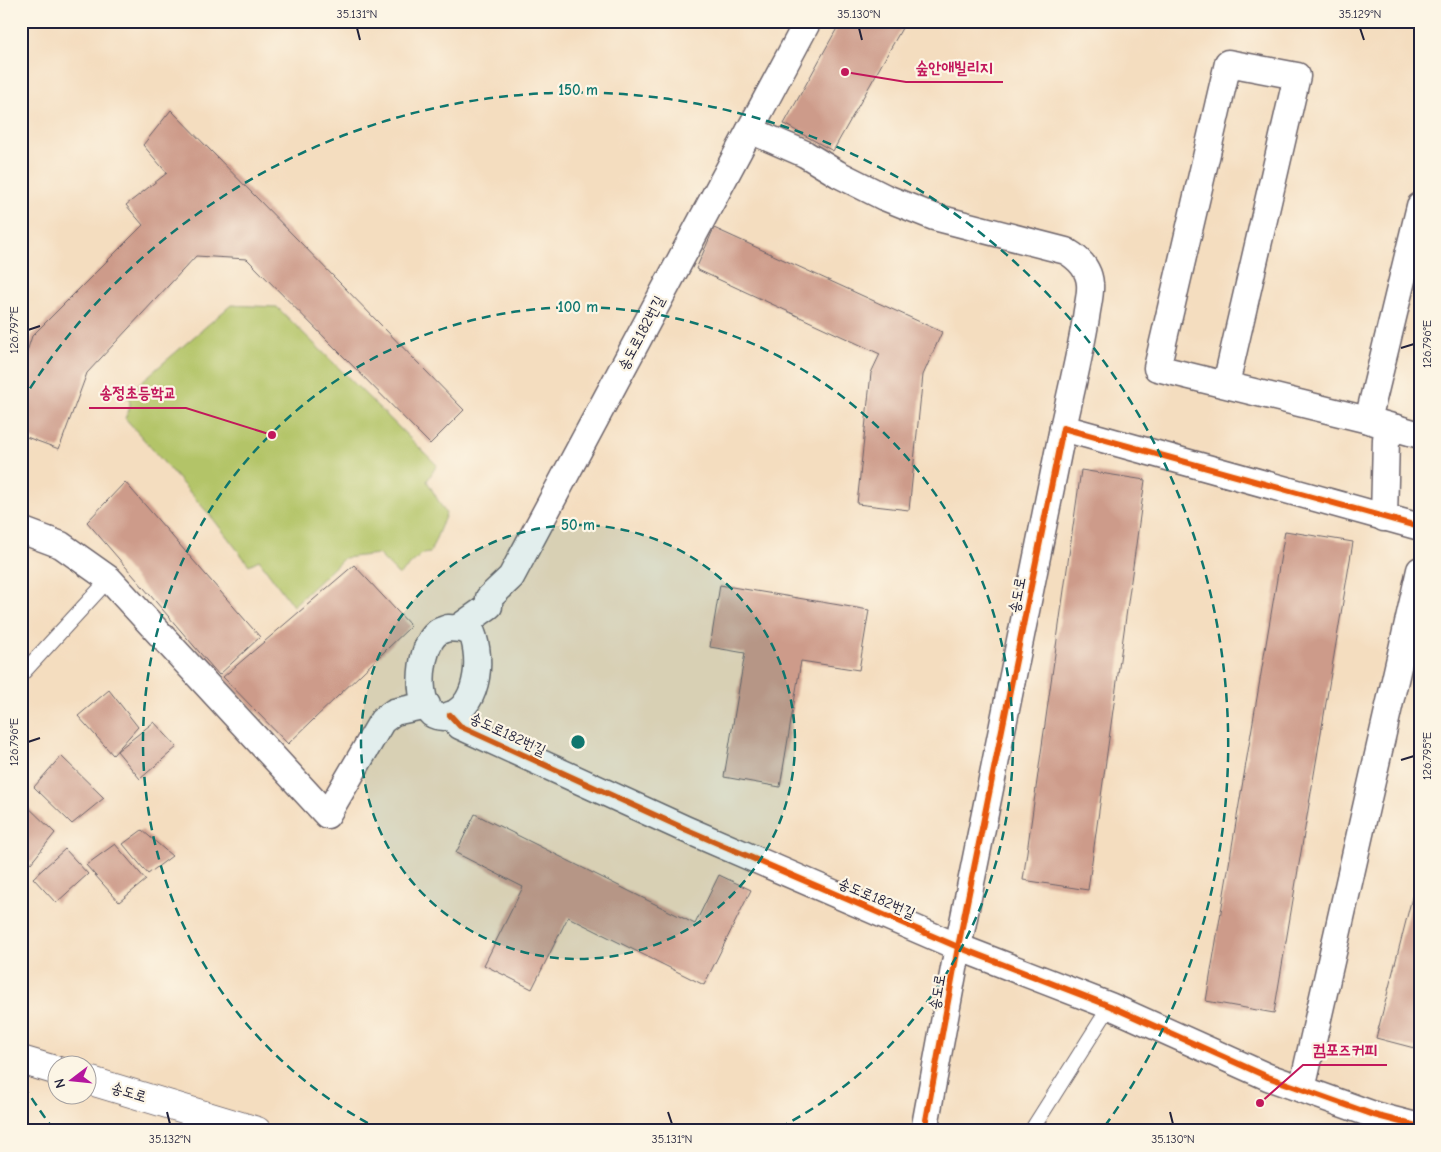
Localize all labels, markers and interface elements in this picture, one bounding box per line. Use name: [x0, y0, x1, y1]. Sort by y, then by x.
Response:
text: 35.131°N: [337, 7, 377, 21]
text: 35.130°N: [837, 7, 881, 21]
text: 35.129°N: [1339, 7, 1381, 21]
callout: 숲안애빌리지: [906, 51, 1003, 82]
text: 숲안애빌리지: [915, 59, 993, 77]
text: 150 m: [558, 81, 598, 99]
street label: 송도로182번길: [614, 293, 668, 373]
text: 100 m: [558, 298, 598, 316]
text: 126.797°E: [7, 306, 21, 354]
text: 126.796°E: [1420, 320, 1434, 368]
callout: 송정초등학교: [89, 377, 186, 408]
text: 송정초등학교: [99, 384, 177, 402]
text: 50 m: [561, 516, 595, 534]
street label: 송도로: [1005, 576, 1029, 614]
street label: 송도로182번길: [467, 709, 549, 759]
text: 126.796°E: [7, 718, 21, 766]
text: 126.795°E: [1420, 732, 1434, 780]
centre of rings: [569, 733, 587, 751]
street label: 송도로182번길: [836, 874, 918, 922]
street label: 송도로: [925, 973, 949, 1011]
callout: 컴포즈커피: [1303, 1034, 1387, 1065]
text: 컴포즈커피: [1313, 1041, 1377, 1059]
north arrow: [48, 1054, 98, 1104]
text: N: [51, 1077, 69, 1090]
street label: 송도로: [109, 1078, 149, 1106]
text: 35.132°N: [149, 1132, 191, 1146]
text: 35.131°N: [652, 1132, 692, 1146]
text: 35.130°N: [1151, 1132, 1195, 1146]

